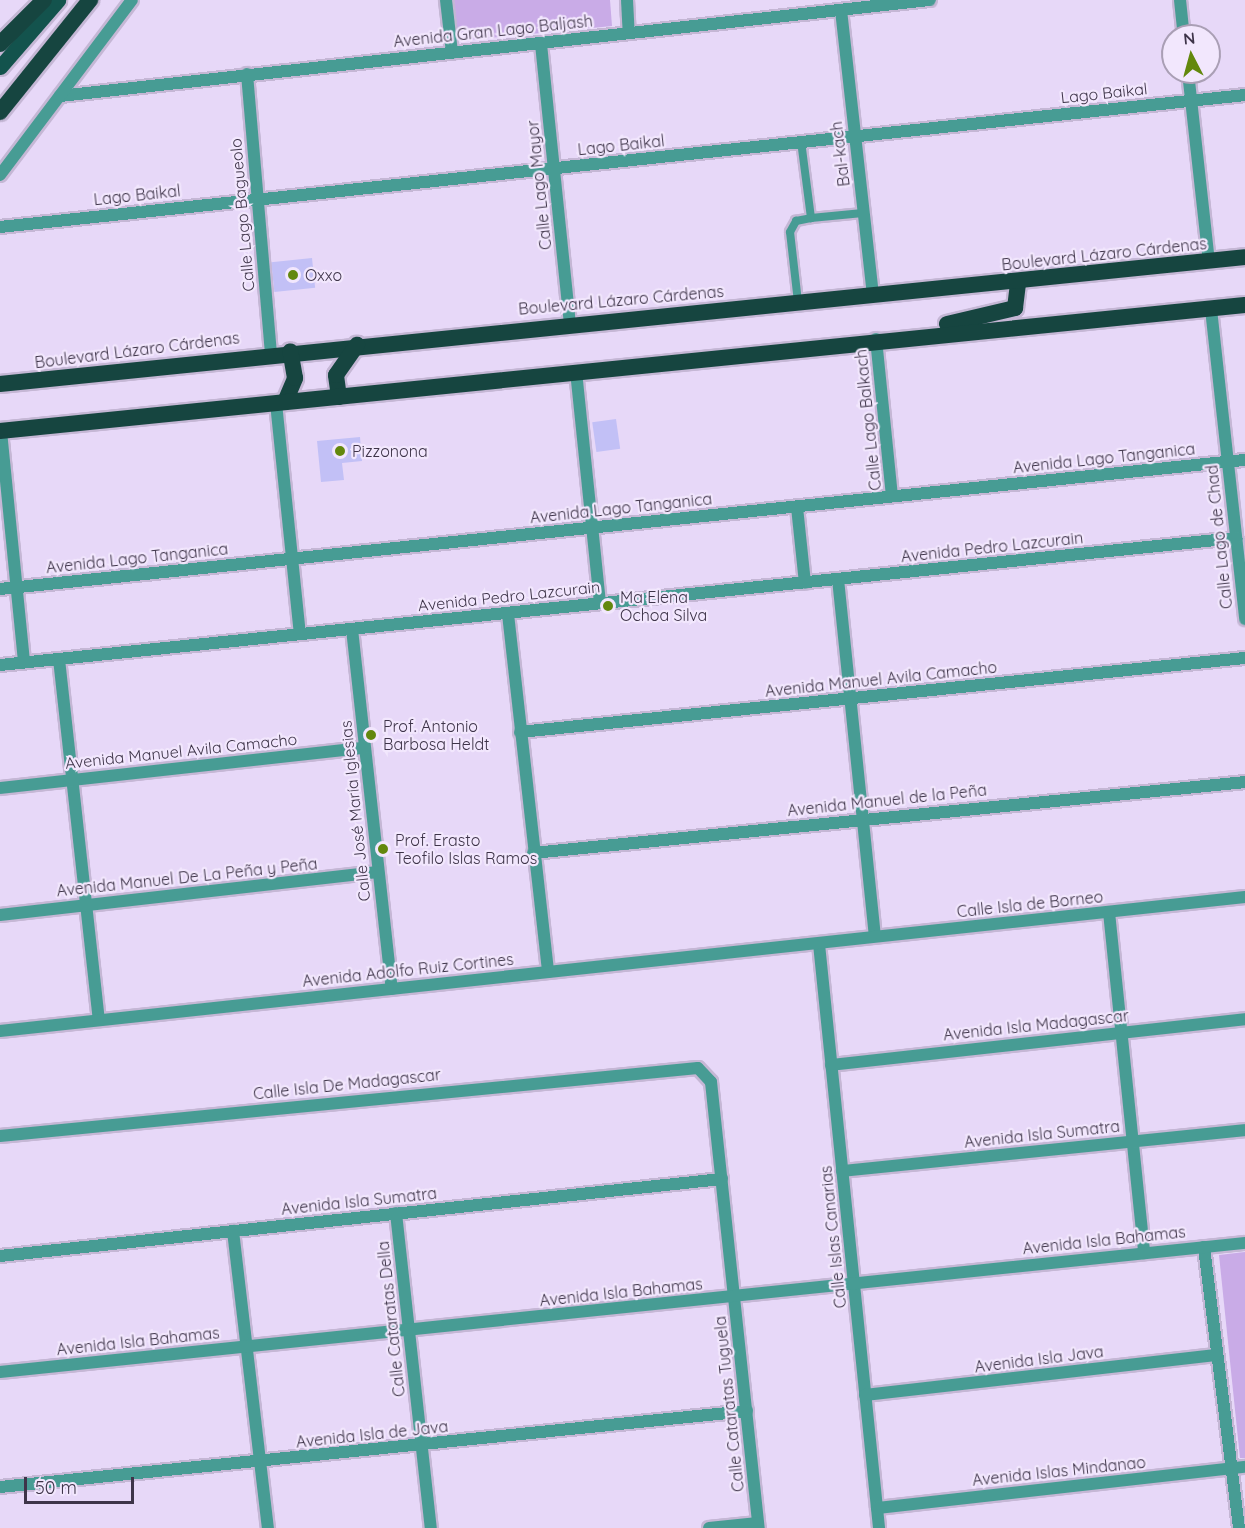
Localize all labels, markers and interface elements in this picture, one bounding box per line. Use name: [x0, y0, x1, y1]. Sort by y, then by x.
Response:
street label: Avenida Gran Lago Baljash: [392, 11, 594, 51]
north arrow: [1161, 24, 1221, 84]
text: N: [1182, 28, 1196, 49]
street label: Lago Baikal: [1060, 79, 1148, 107]
street label: Calle Lago Mayor: [523, 119, 555, 251]
street label: Bal-kach: [826, 120, 854, 188]
street label: Lago Baikal: [577, 131, 665, 159]
street label: Calle Lago Bagueolo: [226, 138, 258, 292]
street label: Lago Baikal: [93, 181, 181, 209]
street label: Boulevard Lázaro Cárdenas: [1000, 234, 1208, 274]
place label: Oxxo: [305, 265, 342, 285]
marker: Oxxo: [286, 268, 300, 282]
street label: Boulevard Lázaro Cárdenas: [517, 281, 725, 319]
street label: Boulevard Lázaro Cárdenas: [34, 328, 240, 372]
street label: Calle Lago Balkach: [851, 348, 885, 492]
street label: Avenida Lago Tanganica: [1012, 439, 1196, 477]
place label: Pizzonona: [352, 441, 428, 461]
marker: Pizzonona: [333, 444, 347, 458]
street label: Calle Lago de Chad: [1202, 464, 1236, 610]
street label: Avenida Lago Tanganica: [529, 489, 713, 527]
street label: Avenida Pedro Lazcurain: [900, 528, 1084, 566]
street label: Avenida Lago Tanganica: [45, 539, 229, 577]
street label: Avenida Pedro Lazcurain: [417, 577, 601, 615]
place label: Ma Elena Ochoa Silva: [620, 587, 707, 625]
marker: Ma Elena Ochoa Silva: [601, 599, 615, 613]
street label: Avenida Manuel Avila Camacho: [764, 657, 998, 701]
place label: Prof. Antonio Barbosa Heldt: [383, 716, 490, 754]
street label: Calle José María Iglesias: [336, 720, 374, 902]
marker: Prof. Antonio Barbosa Heldt: [364, 728, 378, 742]
street label: Avenida Manuel Avila Camacho: [64, 729, 298, 773]
street label: Avenida Manuel de la Peña: [786, 780, 988, 820]
place label: Prof. Erasto Teofilo Islas Ramos: [395, 830, 537, 868]
marker: Prof. Erasto Teofilo Islas Ramos: [376, 842, 390, 856]
street label: Avenida Manuel De La Peña y Peña: [56, 854, 318, 900]
street label: Calle Isla de Borneo: [956, 887, 1104, 921]
street label: Avenida Adolfo Ruiz Cortines: [301, 949, 515, 991]
street label: Avenida Isla Madagascar: [942, 1006, 1130, 1044]
street label: Calle Isla De Madagascar: [252, 1065, 442, 1103]
street label: Avenida Isla Sumatra: [963, 1116, 1121, 1152]
street label: Calle Islas Canarias: [816, 1165, 850, 1309]
street label: Avenida Isla Sumatra: [280, 1183, 438, 1219]
street label: Avenida Isla Bahamas: [1022, 1222, 1186, 1258]
street label: Calle Cataratas Della: [373, 1240, 409, 1398]
street label: Avenida Isla Bahamas: [539, 1274, 703, 1310]
street label: Calle Cataratas Tuguela: [710, 1315, 748, 1493]
street label: Avenida Isla Bahamas: [56, 1323, 220, 1359]
street label: Avenida Isla Java: [973, 1342, 1105, 1376]
street label: Avenida Isla de Java: [295, 1416, 449, 1452]
street label: Avenida Islas Mindanao: [971, 1452, 1147, 1490]
scale bar: [27, 1465, 136, 1503]
text: 50 m: [35, 1476, 77, 1499]

